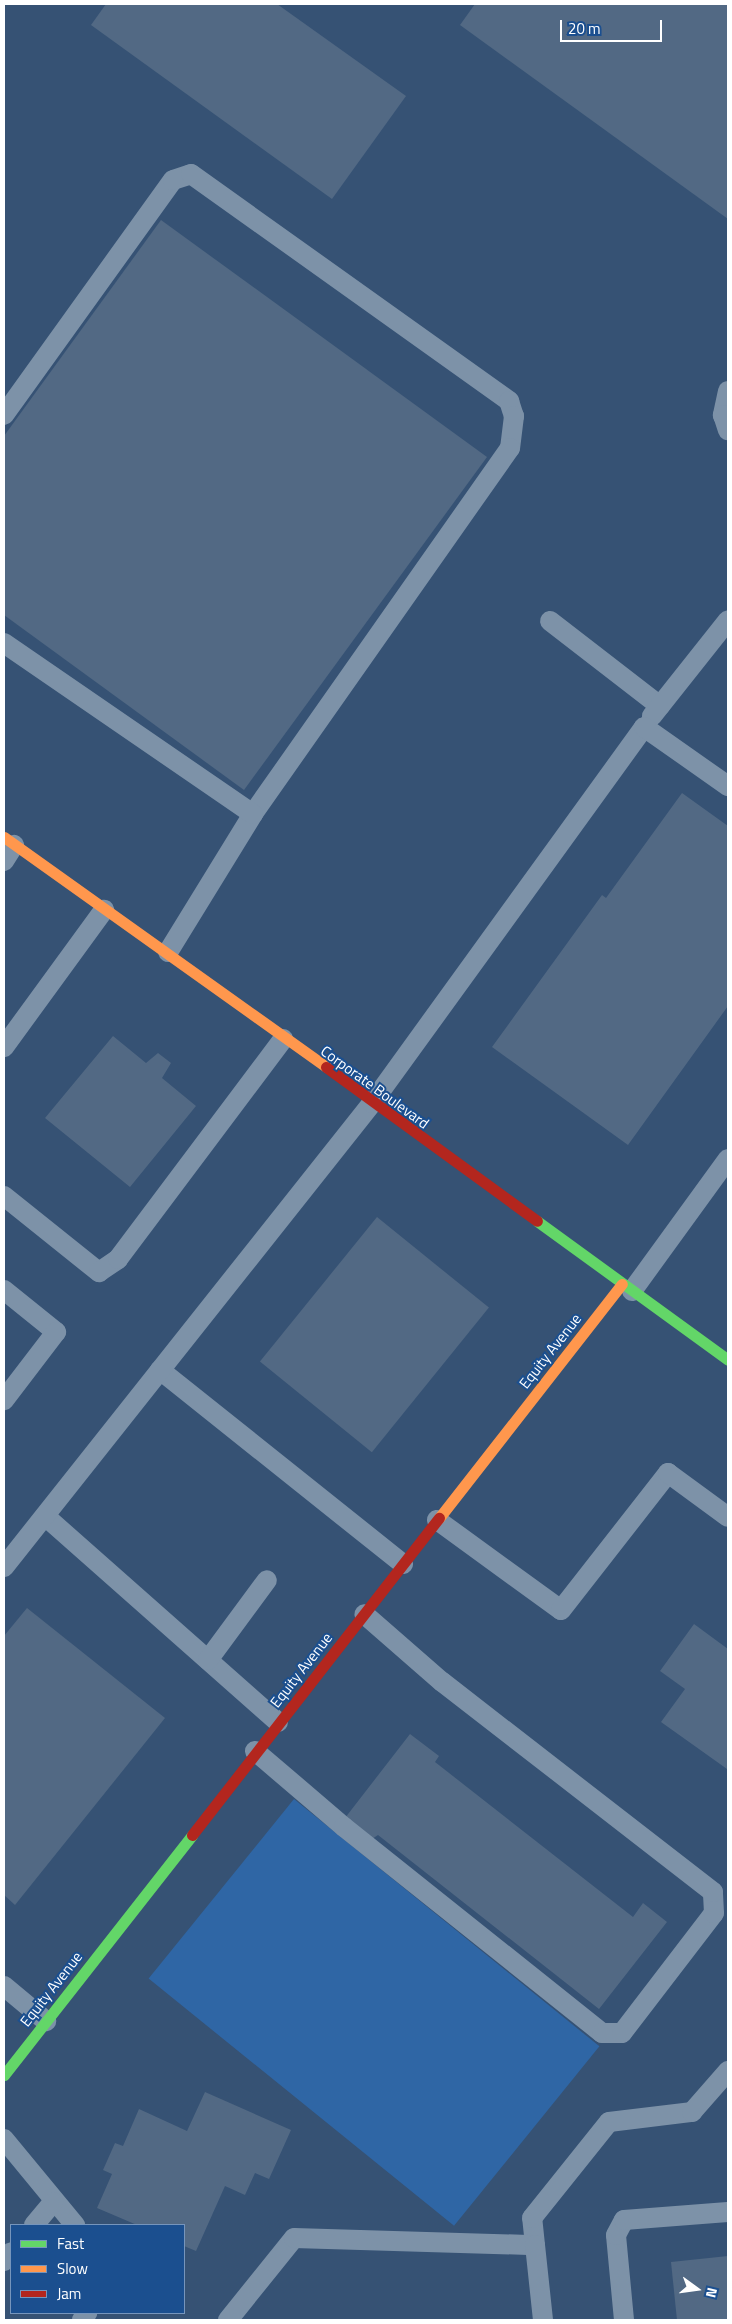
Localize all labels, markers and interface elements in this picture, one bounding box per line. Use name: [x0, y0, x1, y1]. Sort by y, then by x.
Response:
scale bar: [562, 10, 664, 42]
text: 20 m: [568, 17, 601, 40]
street label: Corporate Boulevard: [317, 1042, 433, 1132]
street label: Equity Avenue: [515, 1310, 585, 1392]
street label: Equity Avenue: [266, 1629, 336, 1711]
street label: Equity Avenue: [16, 1948, 86, 2030]
legend: [10, 2224, 185, 2314]
text: Fast: [57, 2232, 84, 2255]
text: Slow: [57, 2257, 88, 2280]
north arrow: [672, 2264, 722, 2314]
text: Jam: [57, 2282, 81, 2305]
text: N: [701, 2285, 723, 2300]

